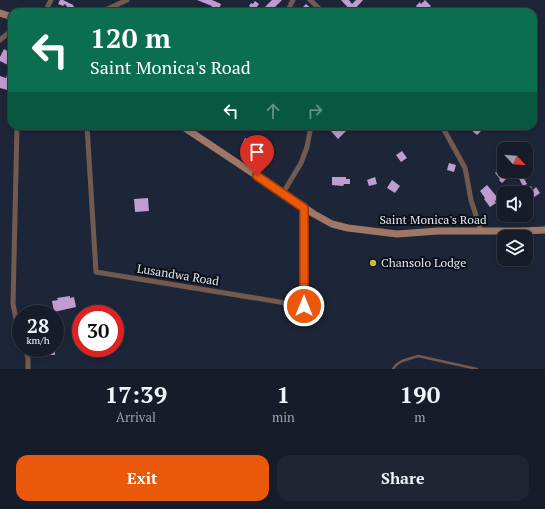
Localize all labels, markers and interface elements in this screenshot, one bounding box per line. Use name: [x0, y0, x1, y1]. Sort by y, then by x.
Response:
text: 120 m: [90, 19, 171, 56]
icon: left: [24, 24, 76, 76]
text: Saint Monica's Road: [90, 55, 251, 79]
icon: left: [220, 100, 242, 122]
icon: ahead: [262, 100, 284, 122]
icon: right: [304, 100, 326, 122]
pin: [240, 135, 274, 176]
icon: arrive: [246, 141, 268, 163]
north arrow: [497, 142, 533, 178]
map controls: [497, 142, 533, 266]
button: sound: [497, 186, 533, 222]
street label: Saint Monica's Road: [379, 212, 487, 227]
button: layers: [497, 230, 533, 266]
place label: Chansolo Lodge: [381, 255, 466, 270]
marker: Chansolo Lodge: [368, 258, 378, 268]
street label: Lusandwa Road: [136, 261, 221, 288]
position arrow: [283, 285, 325, 327]
speed limit sign: 30: [72, 305, 124, 357]
text: 28: [27, 312, 49, 339]
text: km/h: [26, 334, 50, 347]
text: 17:39: [105, 378, 167, 410]
text: 1: [277, 378, 290, 410]
text: 190: [400, 378, 440, 410]
text: Arrival: [116, 408, 156, 426]
text: min: [272, 408, 295, 426]
text: m: [414, 408, 426, 426]
button: Exit: [16, 455, 269, 501]
button: Share: [277, 455, 529, 501]

